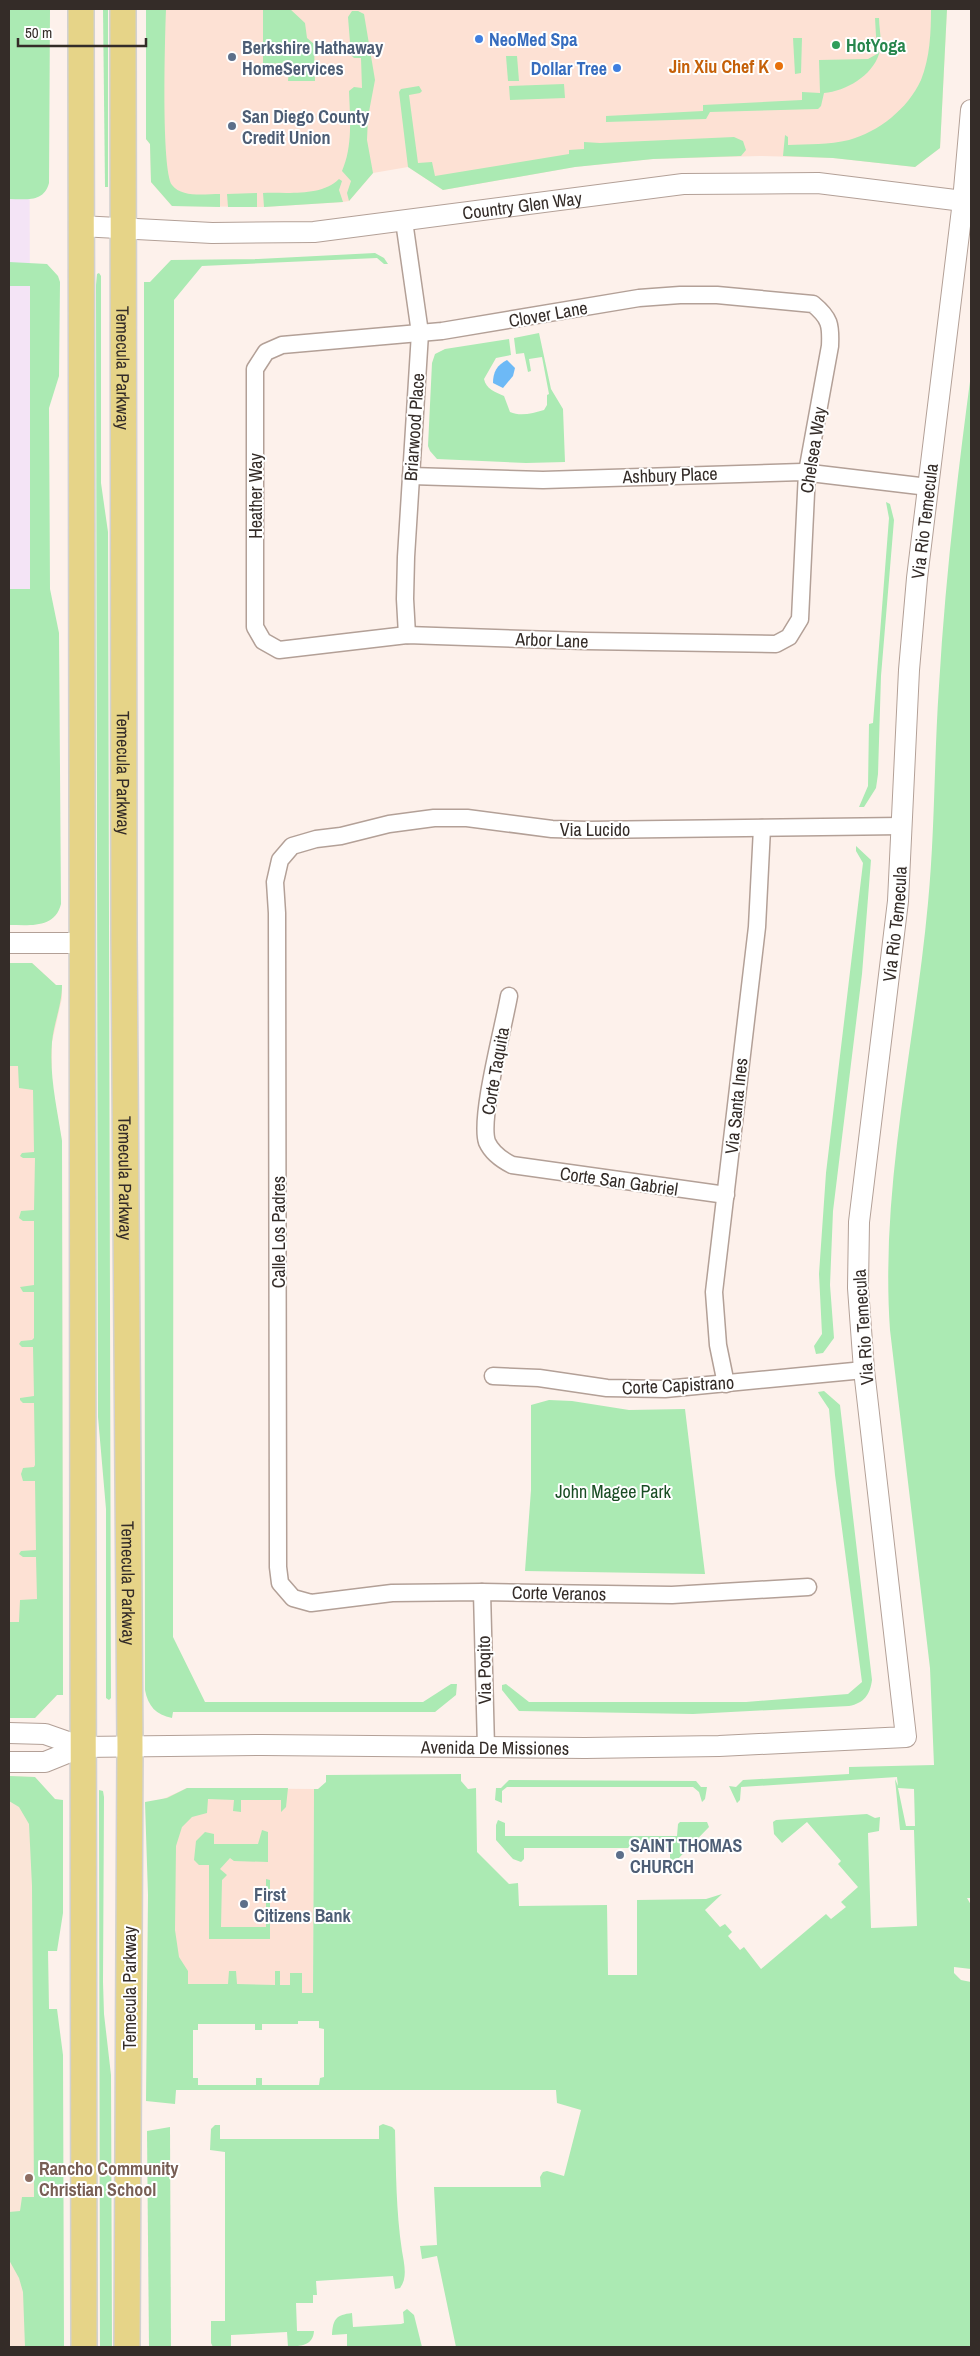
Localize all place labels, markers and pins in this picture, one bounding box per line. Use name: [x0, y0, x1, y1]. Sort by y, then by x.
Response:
place label: NeoMed Spa: [489, 27, 578, 52]
marker: NeoMed Spa: [473, 33, 485, 45]
place label: HotYoga: [846, 33, 906, 58]
place label: Berkshire Hathaway HomeServices: [242, 35, 384, 81]
marker: HotYoga: [830, 39, 842, 51]
marker: Berkshire Hathaway HomeServices: [226, 51, 238, 63]
place label: Jin Xiu Chef K: [669, 54, 769, 79]
place label: Dollar Tree: [531, 56, 607, 81]
marker: Jin Xiu Chef K: [773, 60, 785, 72]
marker: Dollar Tree: [611, 62, 623, 74]
place label: San Diego County Credit Union: [242, 104, 370, 150]
marker: San Diego County Credit Union: [226, 120, 238, 132]
place label: SAINT THOMAS CHURCH: [630, 1833, 742, 1879]
marker: SAINT THOMAS CHURCH: [614, 1849, 626, 1861]
place label: First Citizens Bank: [254, 1882, 352, 1928]
marker: First Citizens Bank: [238, 1898, 250, 1910]
place label: Rancho Community Christian School: [39, 2156, 179, 2202]
marker: Rancho Community Christian School: [23, 2172, 35, 2184]

